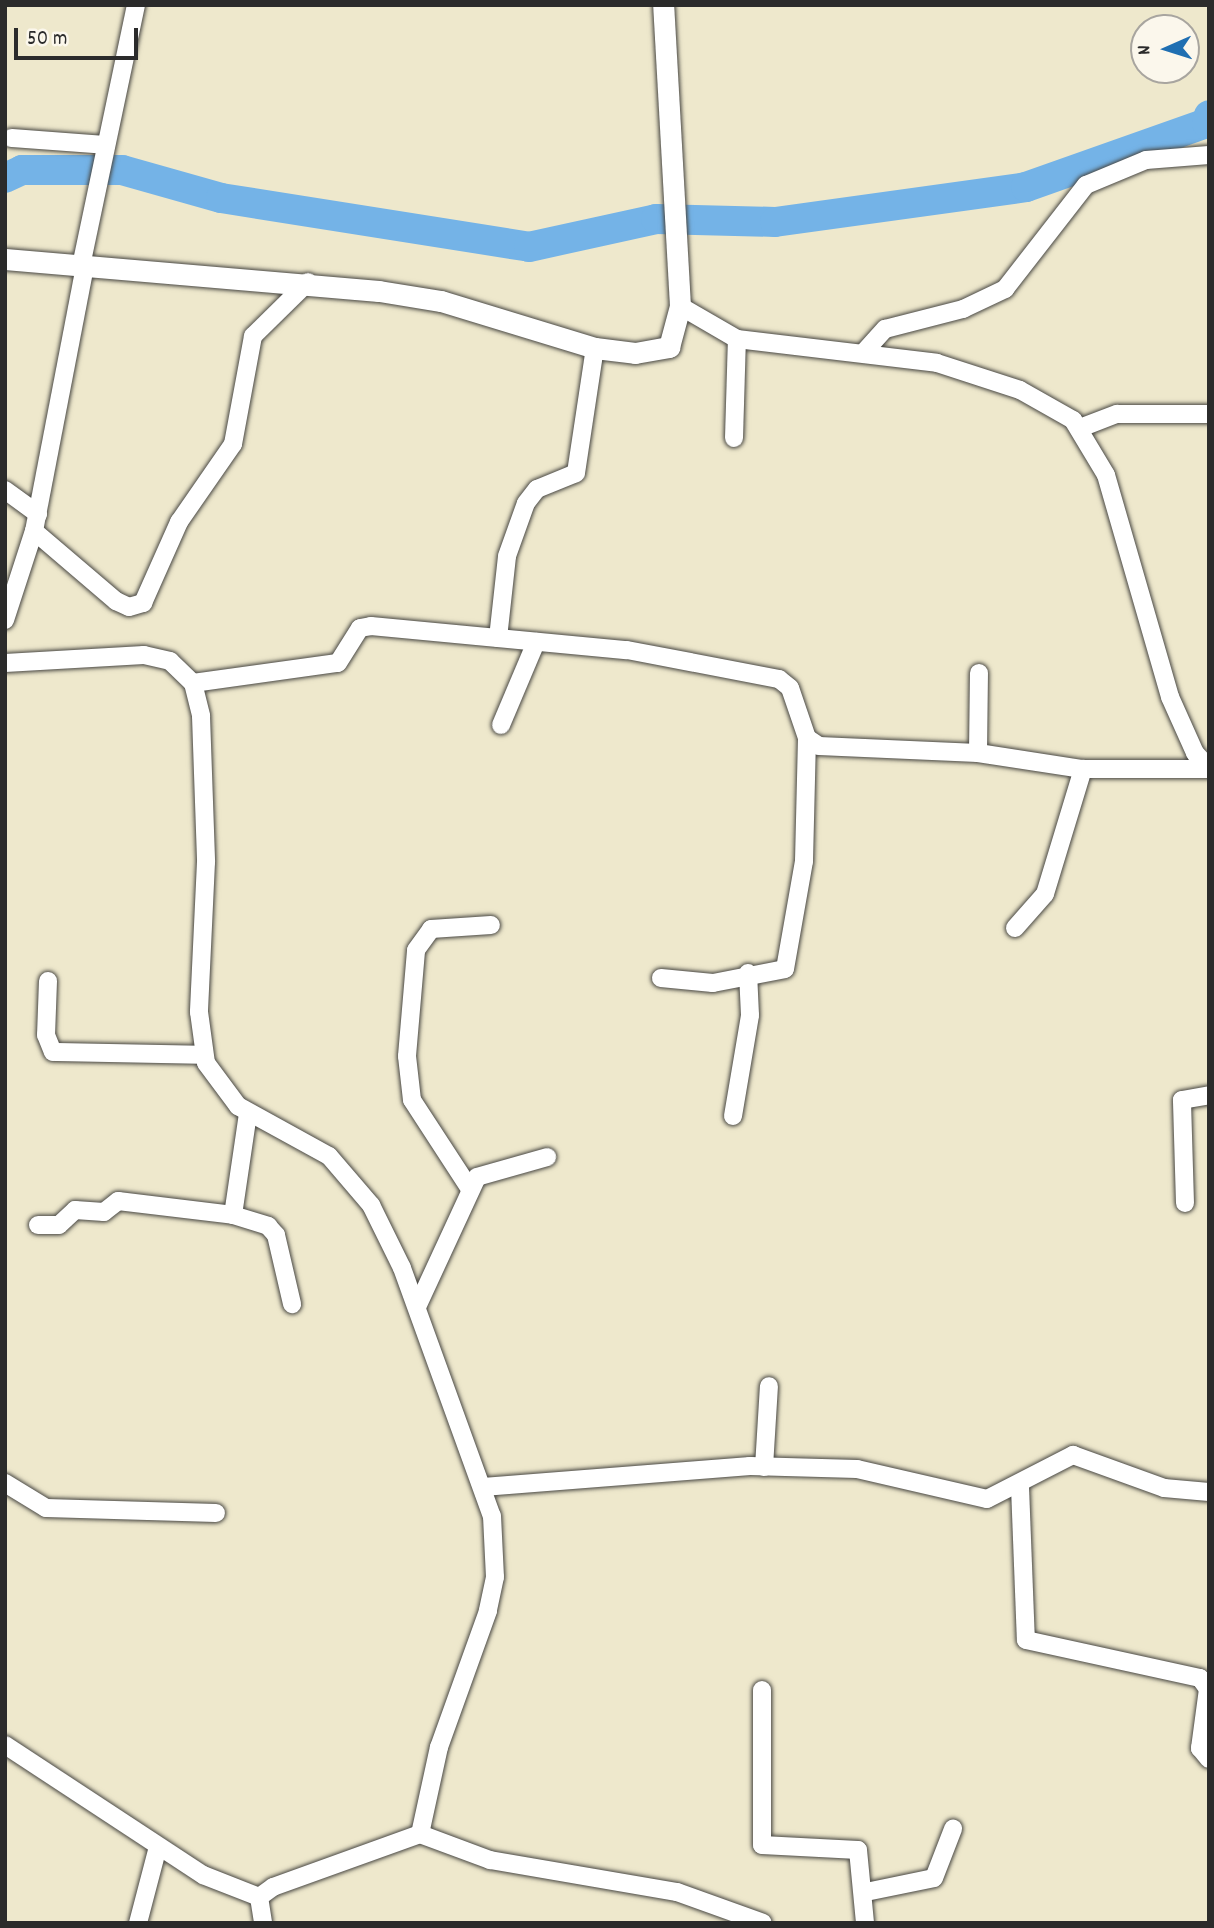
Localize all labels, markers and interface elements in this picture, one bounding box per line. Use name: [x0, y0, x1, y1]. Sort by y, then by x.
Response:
scale bar: [18, 14, 142, 58]
north arrow: [1130, 14, 1200, 84]
text: 50 m: [27, 25, 67, 55]
text: N: [1132, 45, 1159, 55]

